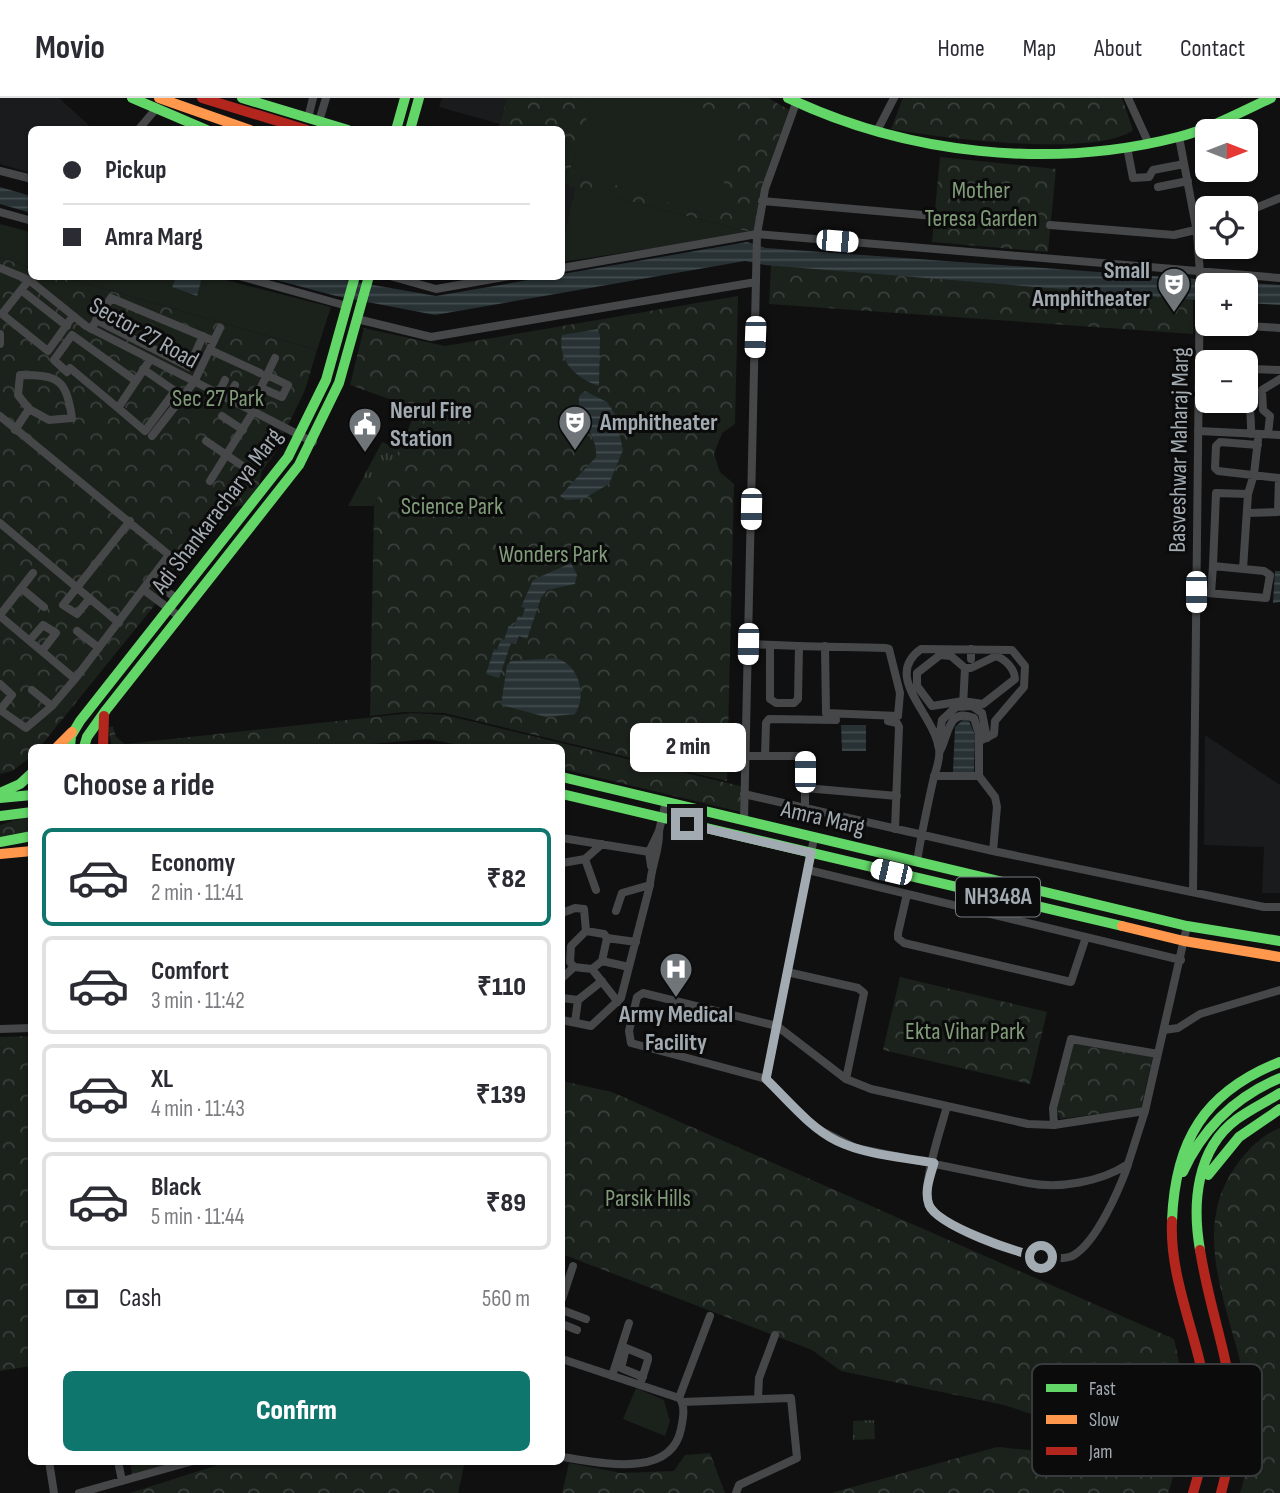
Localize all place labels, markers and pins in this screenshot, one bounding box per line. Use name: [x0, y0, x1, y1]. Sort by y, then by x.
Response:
place label: Small Amphitheater: [1031, 256, 1151, 313]
theatre icon: Small Amphitheater: [1155, 265, 1193, 314]
place label: Nerul Fire Station: [390, 396, 472, 453]
theatre icon: Amphitheater: [556, 403, 594, 452]
public building icon: Nerul Fire Station: [346, 405, 384, 454]
place label: Amphitheater: [599, 408, 718, 437]
hospital icon: Army Medical Facility: [657, 950, 695, 999]
place label: Army Medical Facility: [618, 1000, 733, 1057]

